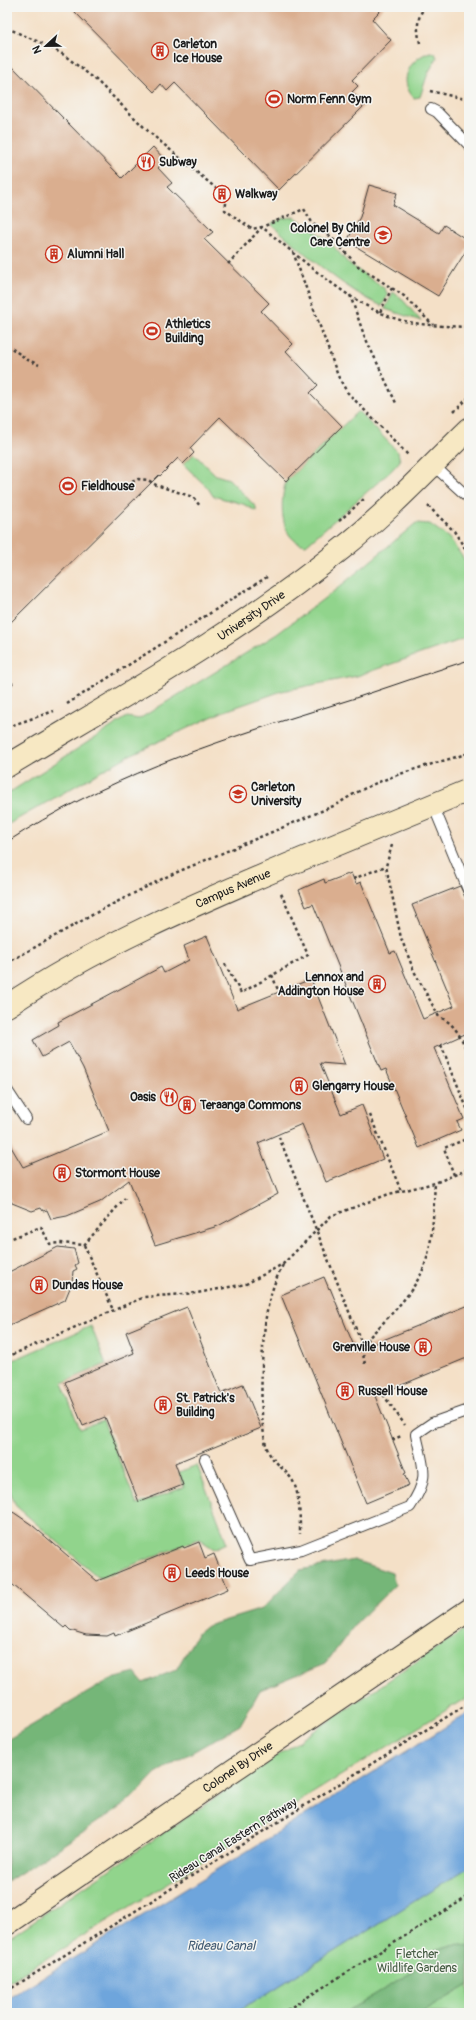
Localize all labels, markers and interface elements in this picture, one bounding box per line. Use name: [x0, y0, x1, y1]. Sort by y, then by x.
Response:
north arrow: [26, 26, 66, 66]
place label: Carleton Ice House: [173, 37, 223, 66]
building icon: Carleton Ice House: [150, 41, 170, 61]
text: N: [30, 43, 45, 55]
sports icon: Norm Fenn Gym: [264, 89, 284, 109]
place label: Norm Fenn Gym: [287, 92, 372, 107]
restaurant icon: Subway: [136, 152, 156, 172]
place label: Subway: [159, 155, 198, 170]
building icon: Walkway: [212, 184, 232, 204]
place label: Walkway: [235, 187, 278, 202]
place label: Colonel By Child Care Centre: [290, 221, 371, 250]
school or university icon: Colonel By Child Care Centre: [373, 225, 393, 245]
building icon: Alumni Hall: [44, 244, 64, 264]
place label: Alumni Hall: [67, 247, 125, 262]
place label: Athletics Building: [165, 317, 211, 346]
sports icon: Athletics Building: [142, 321, 162, 341]
sports icon: Fieldhouse: [58, 476, 78, 496]
place label: Fieldhouse: [81, 479, 135, 494]
street label: University Drive: [215, 587, 288, 644]
place label: Carleton University: [251, 780, 302, 809]
school or university icon: Carleton University: [228, 784, 248, 804]
street label: Campus Avenue: [193, 866, 273, 912]
place label: Lennox and Addington House: [278, 970, 365, 999]
building icon: Lennox and Addington House: [367, 974, 387, 994]
building icon: Glengarry House: [289, 1076, 309, 1096]
place label: Glengarry House: [312, 1079, 396, 1094]
restaurant icon: Oasis: [159, 1087, 179, 1107]
place label: Oasis: [130, 1090, 157, 1105]
building icon: Teraanga Commons: [177, 1095, 197, 1115]
place label: Teraanga Commons: [199, 1098, 302, 1113]
building icon: Stormont House: [52, 1163, 72, 1183]
place label: Stormont House: [75, 1166, 161, 1181]
building icon: Dundas House: [29, 1275, 49, 1295]
place label: Dundas House: [52, 1278, 124, 1293]
building icon: Grenville House: [413, 1337, 433, 1357]
place label: Grenville House: [332, 1340, 411, 1355]
building icon: Russell House: [335, 1381, 355, 1401]
place label: Russell House: [358, 1384, 428, 1399]
place label: St. Patrick's Building: [176, 1391, 235, 1420]
building icon: St. Patrick's Building: [153, 1395, 173, 1415]
building icon: Leeds House: [162, 1563, 182, 1583]
place label: Leeds House: [185, 1566, 250, 1581]
street label: Colonel By Drive: [200, 1738, 276, 1797]
street label: Rideau Canal Eastern Pathway: [167, 1795, 300, 1886]
water label: Rideau Canal: [187, 1938, 257, 1954]
park label: Fletcher Wildlife Gardens: [377, 1947, 458, 1976]

